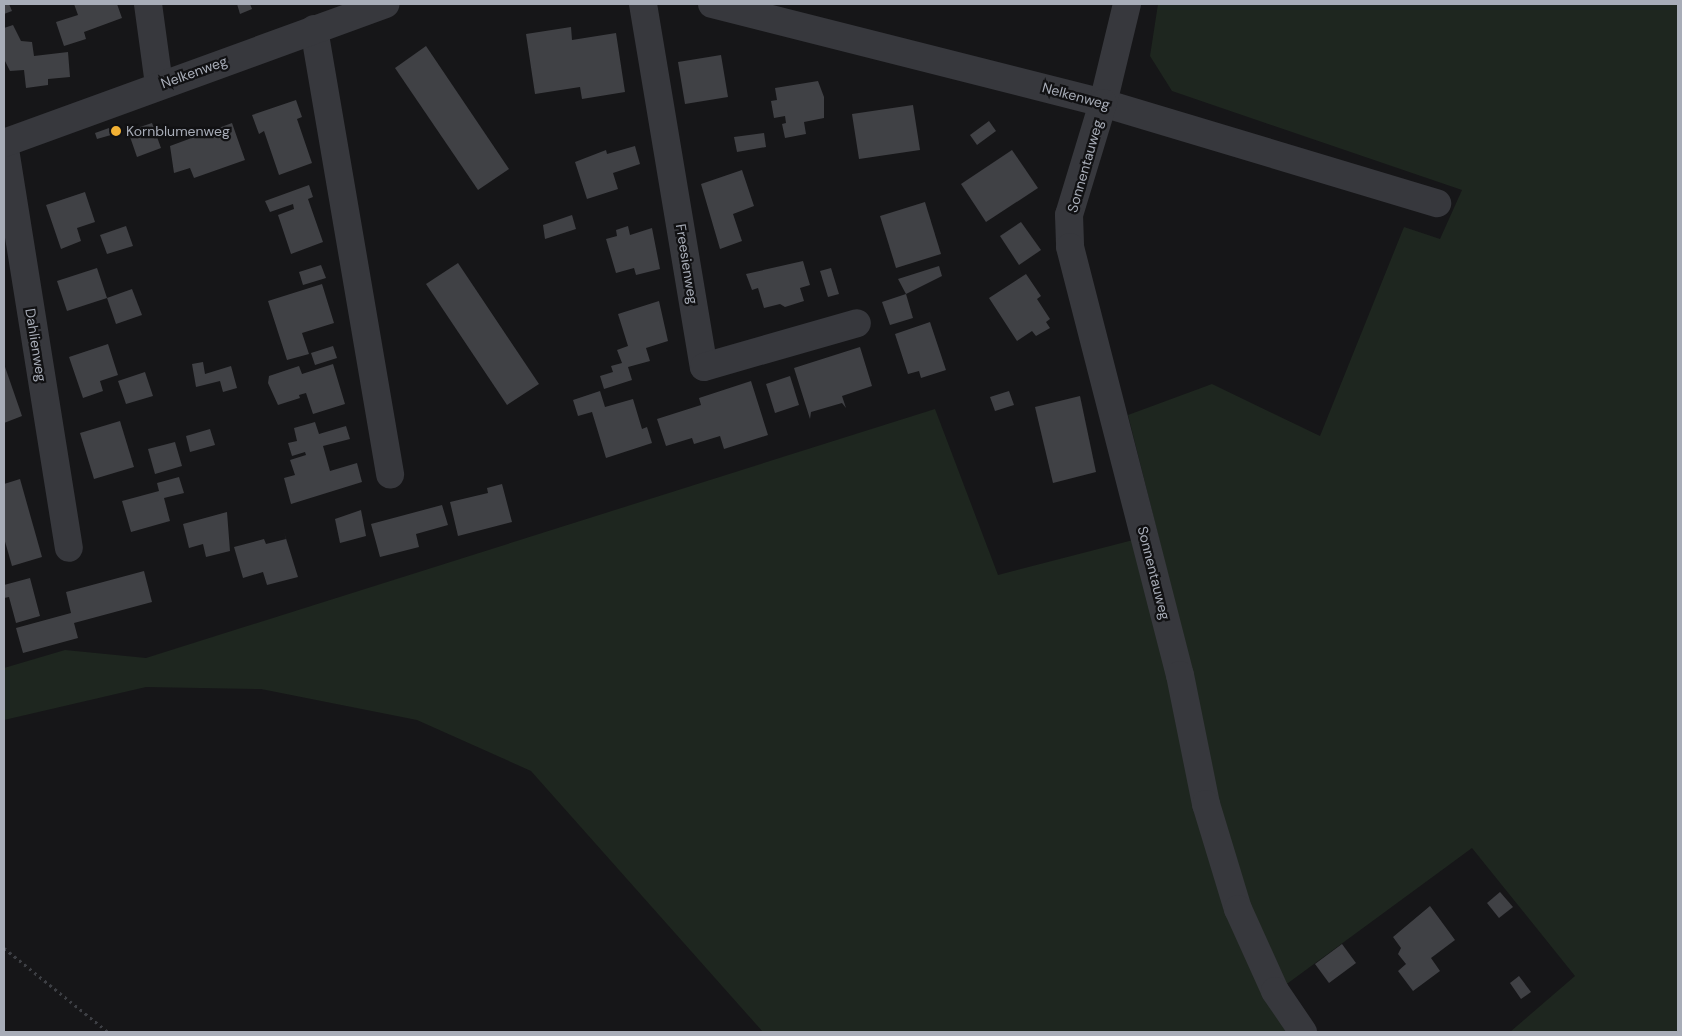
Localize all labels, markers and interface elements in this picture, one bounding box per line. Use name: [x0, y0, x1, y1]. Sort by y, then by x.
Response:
street label: Nelkenweg: [159, 52, 229, 92]
street label: Nelkenweg: [1040, 79, 1112, 113]
street label: Sonnentauweg: [1064, 118, 1106, 214]
place label: Kornblumenweg: [126, 123, 230, 139]
marker: Kornblumenweg: [110, 125, 122, 137]
street label: Freesienweg: [672, 223, 702, 305]
street label: Dahlienweg: [22, 307, 50, 383]
street label: Sonnentauweg: [1134, 525, 1174, 621]

